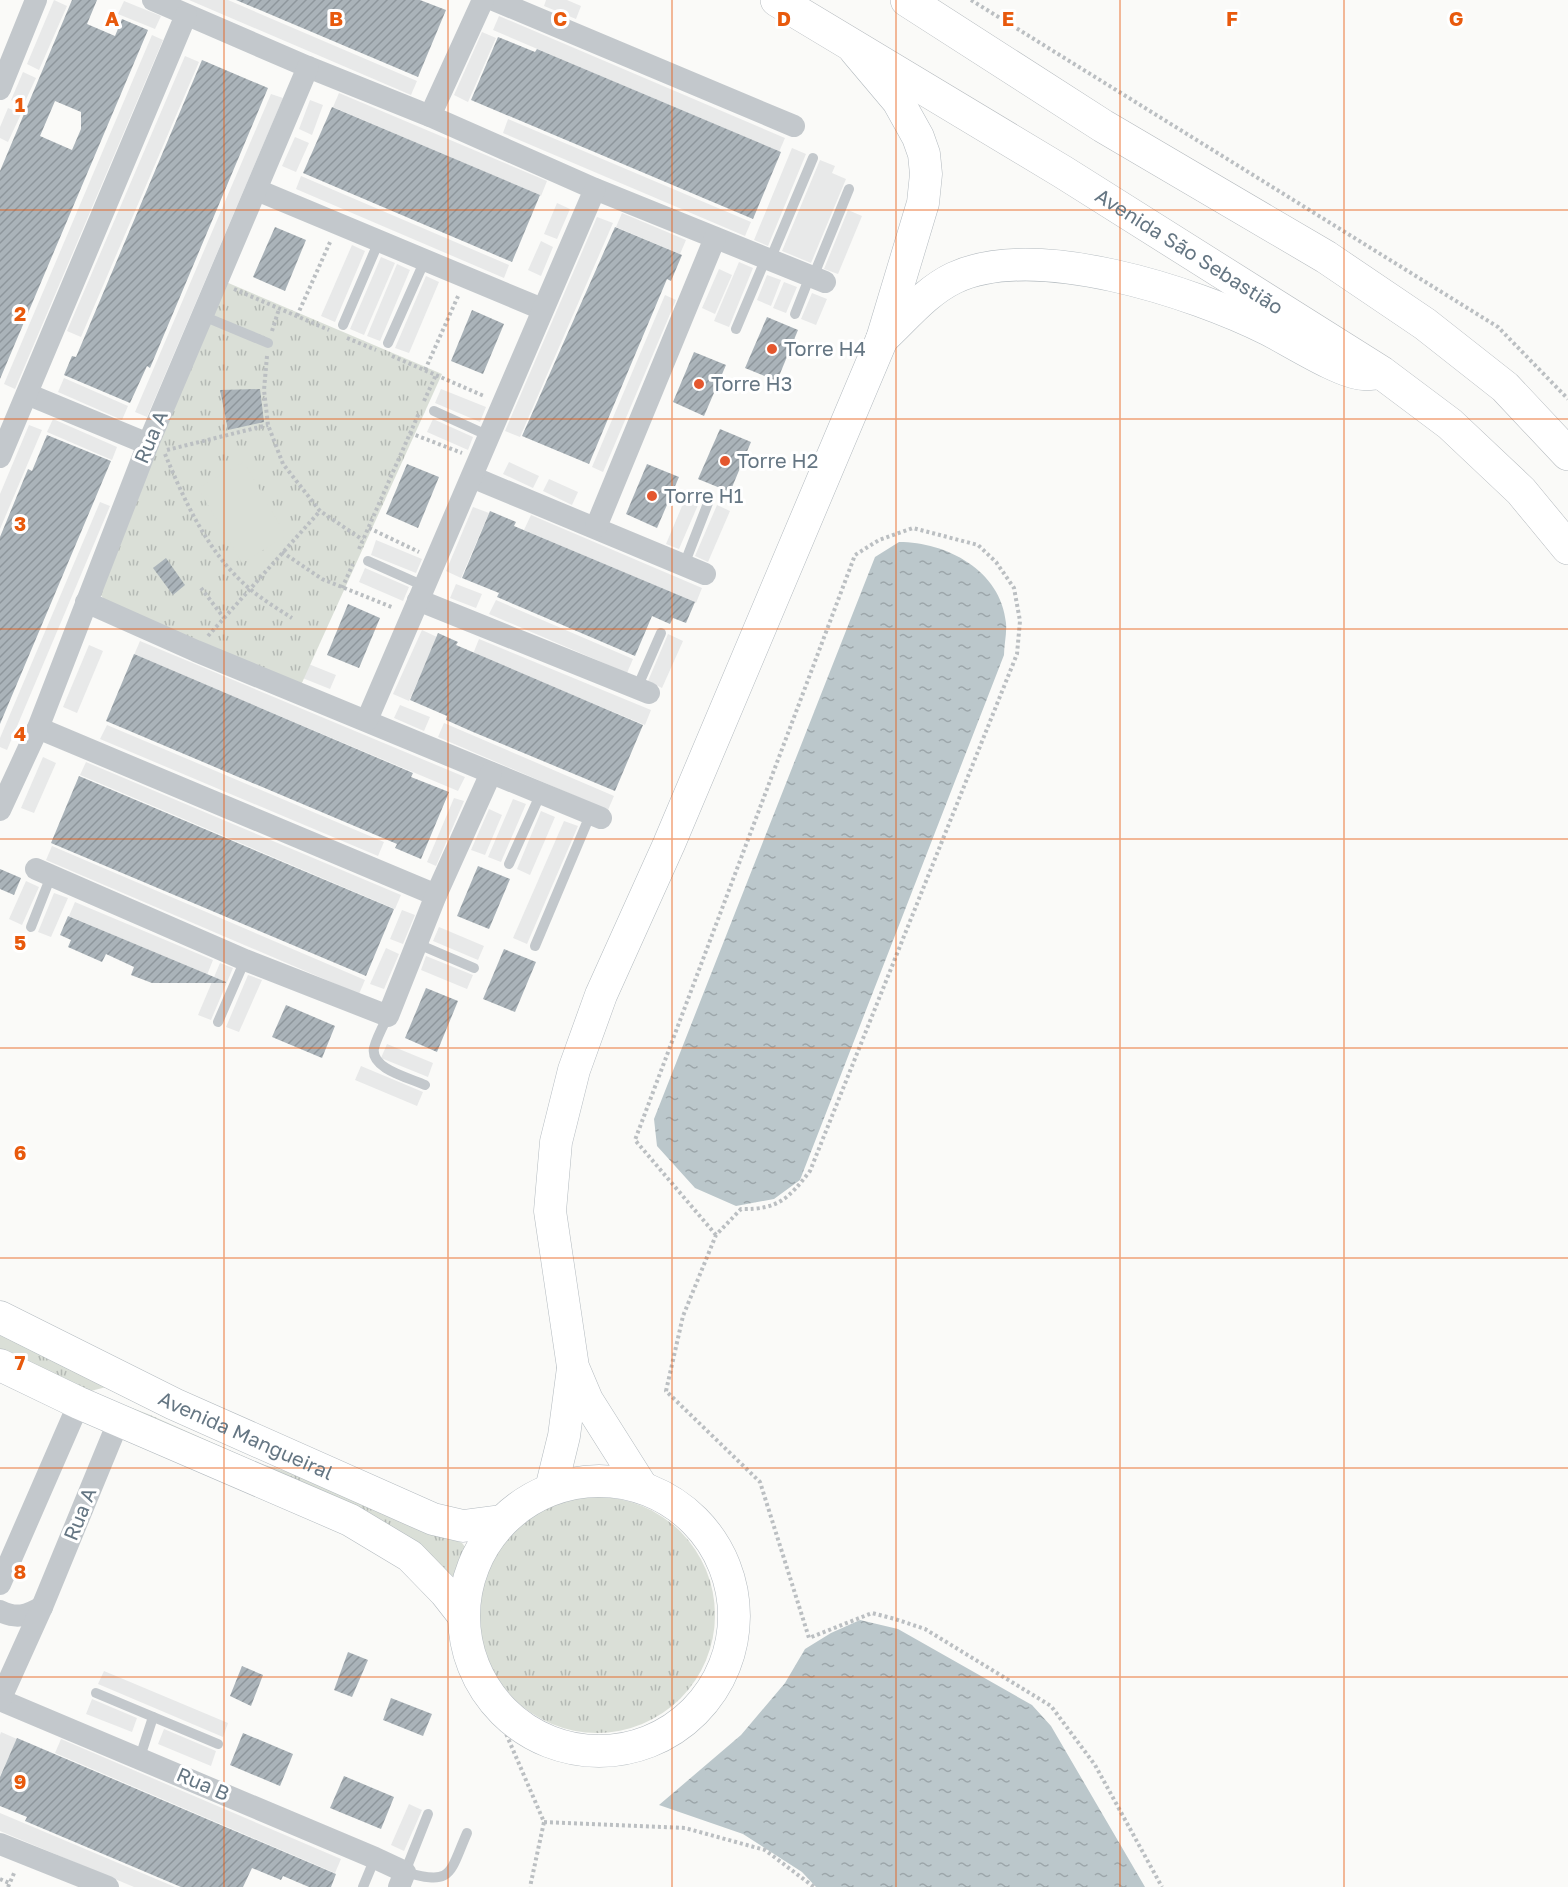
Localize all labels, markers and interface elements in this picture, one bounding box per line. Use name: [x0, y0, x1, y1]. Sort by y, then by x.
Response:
text: A: [105, 6, 119, 30]
text: B: [329, 6, 343, 30]
text: C: [553, 6, 567, 30]
text: D: [777, 6, 791, 30]
text: E: [1002, 6, 1014, 30]
text: F: [1226, 6, 1238, 30]
text: G: [1449, 6, 1463, 30]
text: 1: [15, 92, 25, 116]
street label: Avenida São Sebastião: [1091, 183, 1288, 319]
text: 2: [14, 301, 26, 325]
place label: Torre H4: [784, 336, 866, 360]
marker: Torre H4: [765, 342, 779, 356]
place label: Torre H3: [711, 371, 793, 395]
marker: Torre H3: [692, 377, 706, 391]
street label: Rua A: [128, 407, 172, 467]
place label: Torre H2: [737, 448, 818, 472]
marker: Torre H2: [718, 454, 732, 468]
place label: Torre H1: [664, 483, 744, 507]
marker: Torre H1: [645, 489, 659, 503]
text: 3: [14, 511, 26, 535]
text: 4: [14, 721, 26, 745]
text: 5: [14, 930, 26, 954]
text: 6: [14, 1140, 26, 1164]
text: 7: [15, 1350, 26, 1374]
street label: Avenida Mangueiral: [155, 1385, 337, 1484]
street label: Rua A: [58, 1484, 101, 1544]
text: 8: [14, 1559, 26, 1583]
street label: Rua B: [173, 1761, 233, 1805]
text: 9: [14, 1769, 26, 1793]

